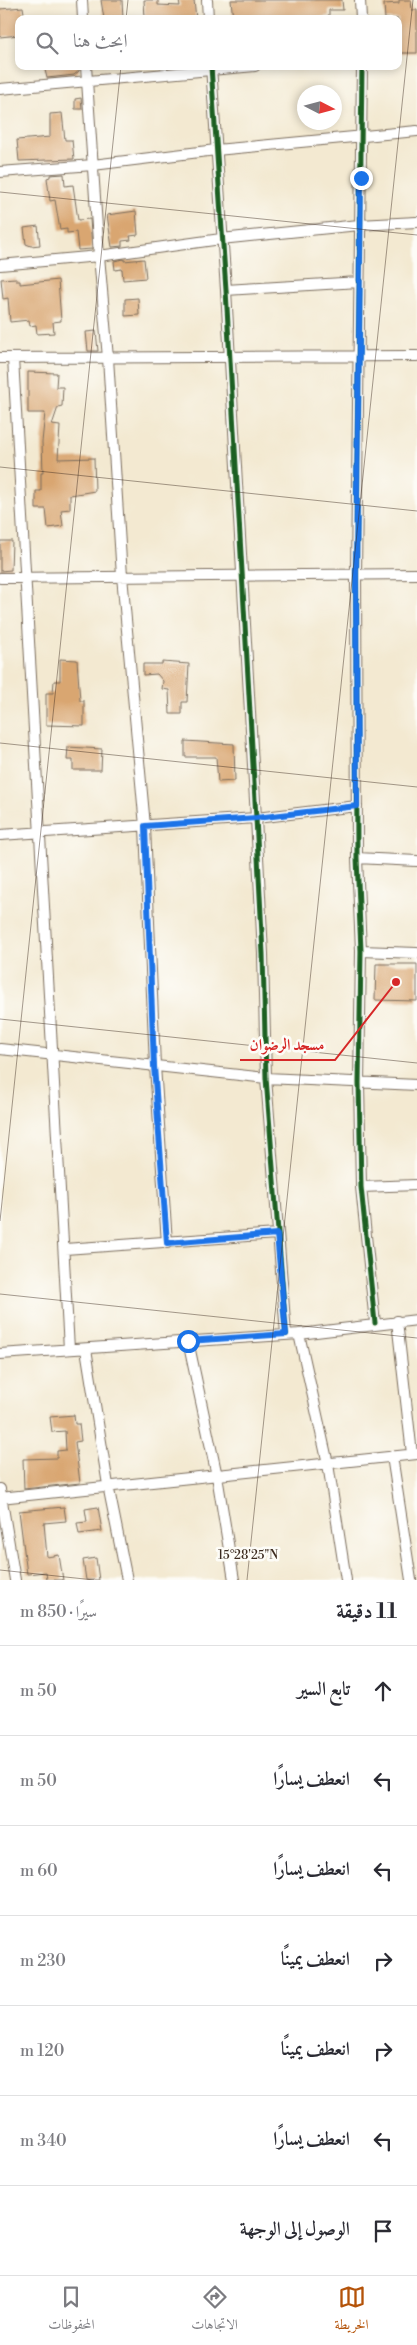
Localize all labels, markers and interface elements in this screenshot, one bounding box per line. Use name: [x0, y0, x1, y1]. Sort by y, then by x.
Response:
search box: [15, 15, 402, 70]
icon: search: [33, 29, 61, 57]
text: ابحث هنا: [73, 29, 128, 53]
north arrow: [297, 85, 342, 130]
route end: [350, 167, 373, 190]
callout: مسجد الرضوان: [240, 1029, 335, 1060]
text: مسجد الرضوان: [250, 1035, 324, 1055]
route start: [177, 1330, 200, 1353]
text: 15°28'25"N: [218, 1548, 278, 1563]
text: 11 دقيقة: [336, 1599, 397, 1625]
text: سيرًا · 850 m: [20, 1602, 97, 1622]
text: تابع السير: [297, 1677, 350, 1701]
icon: ahead: [369, 1677, 397, 1705]
text: 50 m: [20, 1681, 57, 1701]
text: انعطف يسارًا: [273, 1767, 350, 1791]
icon: left: [369, 1767, 397, 1795]
text: 50 m: [20, 1771, 57, 1791]
text: انعطف يسارًا: [273, 1857, 350, 1881]
icon: left: [369, 1857, 397, 1885]
text: 60 m: [20, 1861, 58, 1881]
text: انعطف يمينًا: [281, 1947, 350, 1971]
icon: right: [369, 1947, 397, 1975]
text: 230 m: [20, 1951, 66, 1971]
text: انعطف يمينًا: [281, 2037, 350, 2061]
icon: right: [369, 2037, 397, 2065]
text: 120 m: [20, 2041, 64, 2061]
text: انعطف يسارًا: [273, 2127, 350, 2151]
icon: left: [369, 2127, 397, 2155]
text: 340 m: [20, 2131, 67, 2151]
text: الوصول إلى الوجهة: [240, 2217, 350, 2241]
icon: arrive: [369, 2217, 397, 2245]
tab: المحفوظات: [48, 2283, 95, 2338]
tab: الاتجاهات: [191, 2283, 238, 2338]
tab: الخريطة: [335, 2283, 369, 2338]

